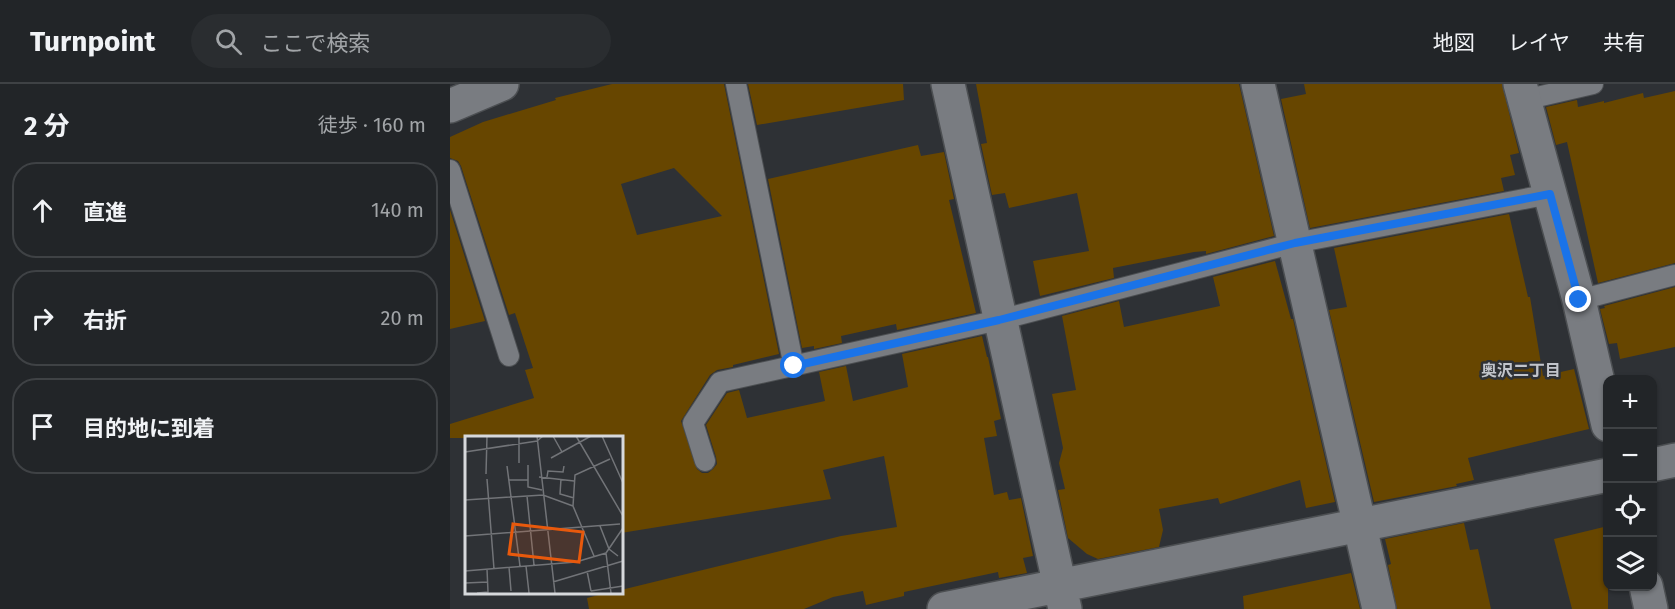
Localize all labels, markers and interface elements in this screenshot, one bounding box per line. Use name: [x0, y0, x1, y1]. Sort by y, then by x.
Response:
search box: [191, 14, 611, 68]
text: Turnpoint: [30, 25, 155, 58]
icon: search: [212, 25, 245, 58]
text: ここで検索: [260, 30, 370, 57]
text: 地図: [1433, 30, 1475, 56]
text: レイヤ: [1508, 30, 1570, 56]
text: 共有: [1603, 30, 1645, 56]
text: 2 分: [24, 111, 70, 142]
text: 徒歩 · 160 m: [318, 113, 426, 137]
icon: ahead: [26, 194, 59, 227]
text: 140 m: [371, 198, 424, 222]
text: 直進: [83, 199, 127, 226]
route end: [1565, 286, 1591, 312]
icon: right: [26, 302, 59, 335]
text: 20 m: [381, 306, 424, 330]
text: 右折: [83, 307, 127, 334]
route start: [780, 352, 806, 378]
district label: 奥沢二丁目: [1481, 361, 1561, 380]
map controls: [1603, 375, 1657, 591]
button: +: [1603, 375, 1657, 429]
icon: arrive: [26, 410, 59, 443]
text: 目的地に到着: [83, 415, 215, 442]
button: −: [1603, 429, 1657, 483]
inset map: [465, 436, 622, 594]
button: locate: [1603, 483, 1657, 537]
button: layers: [1603, 537, 1657, 591]

